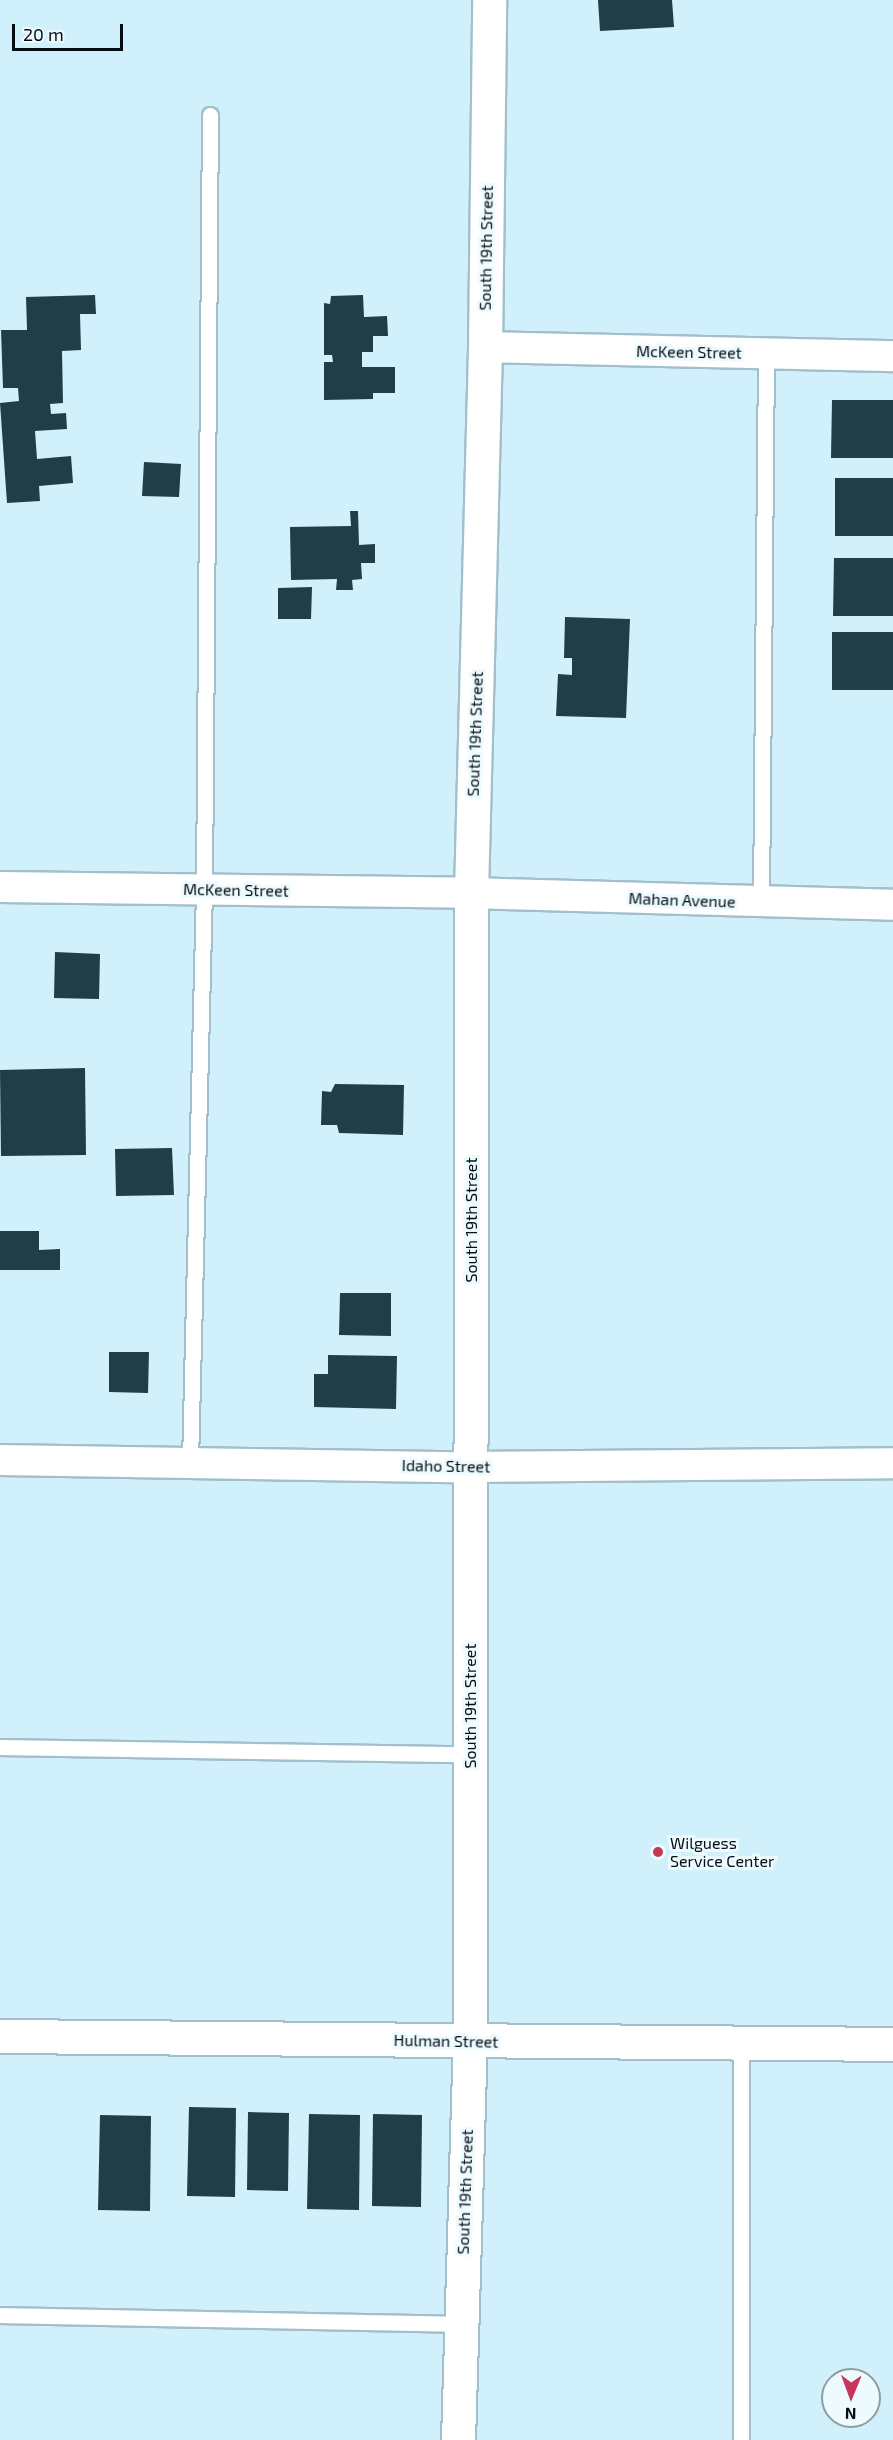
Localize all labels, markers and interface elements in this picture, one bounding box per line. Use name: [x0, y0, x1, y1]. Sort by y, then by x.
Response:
scale bar: [15, 12, 126, 50]
text: 20 m: [23, 23, 64, 45]
street label: South 19th Street: [475, 185, 497, 311]
street label: McKeen Street: [636, 341, 742, 363]
street label: South 19th Street: [463, 671, 487, 797]
street label: McKeen Street: [183, 879, 289, 901]
street label: Mahan Avenue: [628, 889, 736, 911]
street label: South 19th Street: [461, 1157, 481, 1283]
street label: Idaho Street: [402, 1456, 490, 1476]
street label: South 19th Street: [460, 1643, 480, 1769]
place label: Wilguess Service Center: [670, 1833, 774, 1871]
marker: Wilguess Service Center: [651, 1845, 665, 1859]
street label: Hulman Street: [393, 2030, 499, 2052]
street label: South 19th Street: [453, 2129, 477, 2255]
north arrow: [821, 2368, 881, 2428]
text: N: [845, 2405, 857, 2424]

